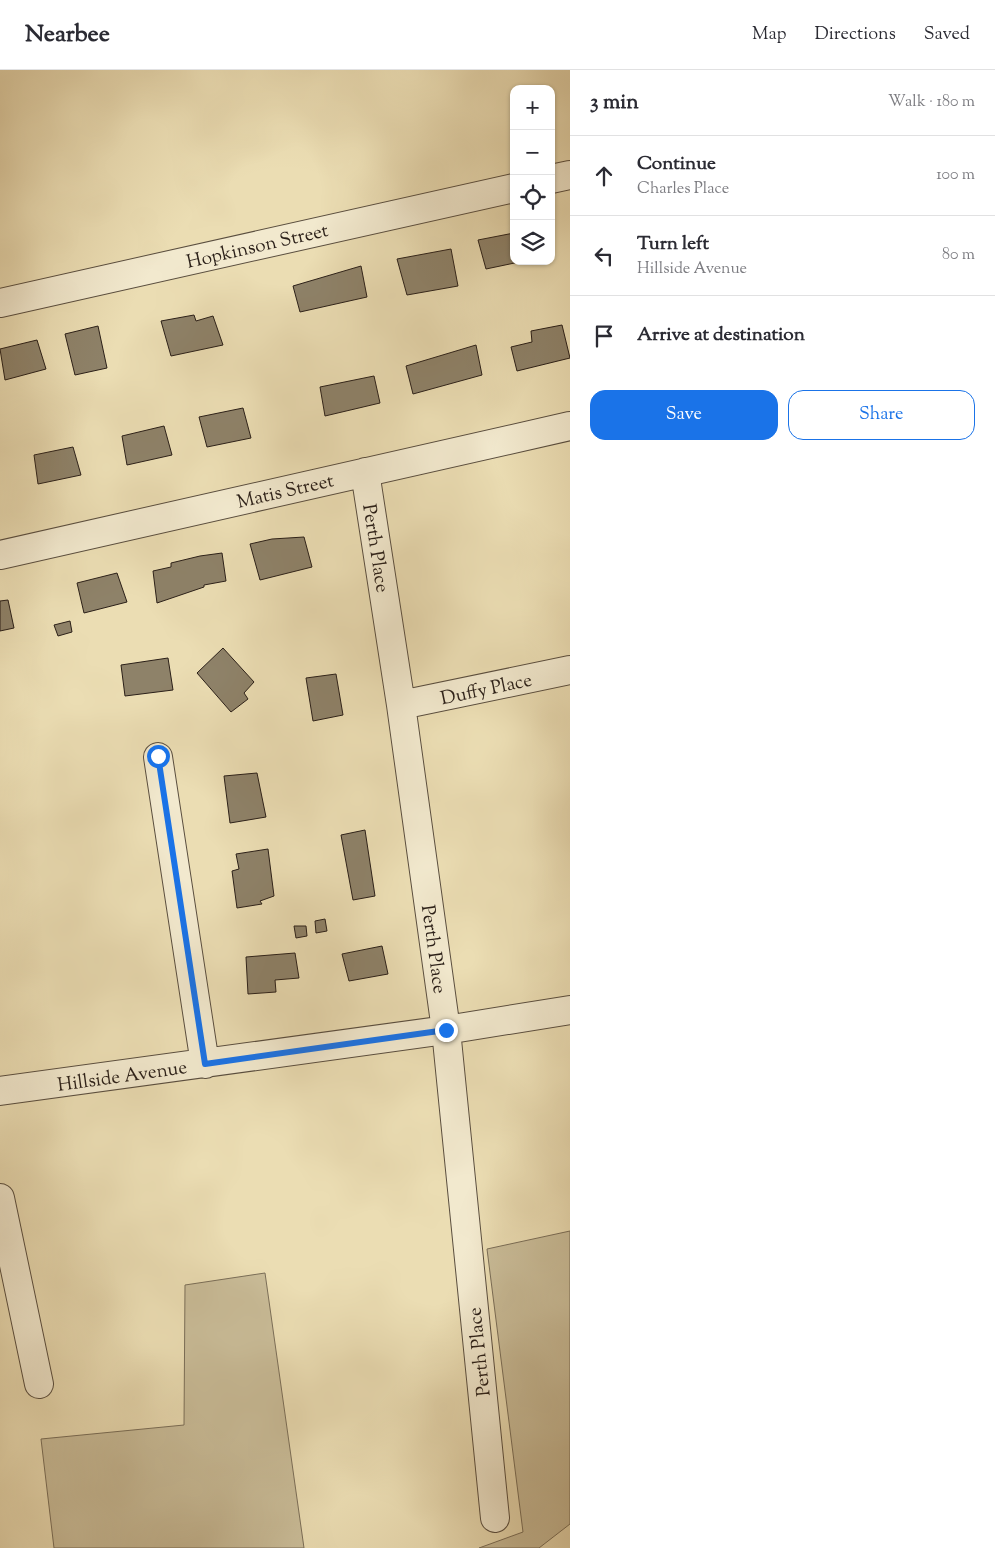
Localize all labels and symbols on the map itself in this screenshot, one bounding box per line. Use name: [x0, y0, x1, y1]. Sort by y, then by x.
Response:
street label: Hopkinson Street: [184, 218, 332, 277]
street label: Matis Street: [235, 468, 337, 517]
street label: Perth Place: [354, 502, 395, 595]
street label: Duffy Place: [438, 668, 535, 713]
route start: [147, 745, 170, 768]
street label: Perth Place: [413, 903, 452, 996]
route end: [435, 1019, 458, 1042]
street label: Hillside Avenue: [56, 1055, 189, 1100]
street label: Perth Place: [462, 1306, 499, 1398]

